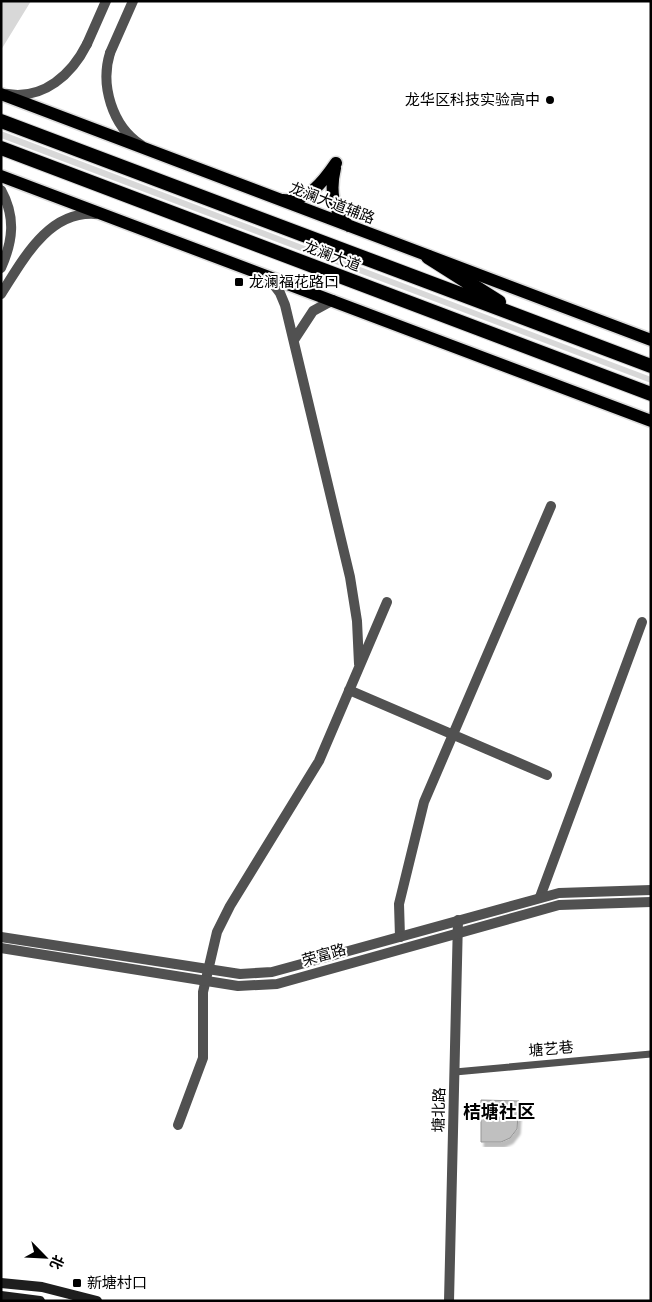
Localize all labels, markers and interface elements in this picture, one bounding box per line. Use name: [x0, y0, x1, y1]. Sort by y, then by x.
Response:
place label: 龙华区科技实验高中: [405, 91, 540, 108]
marker: 龙华区科技实验高中: [544, 94, 556, 106]
street label: 龙澜大道辅路: [287, 178, 377, 227]
street label: 龙澜大道: [301, 237, 363, 274]
place label: 龙澜福花路口: [249, 273, 339, 290]
marker: 龙澜福花路口: [233, 276, 245, 288]
street label: 荣富路: [300, 940, 348, 969]
street label: 塘艺巷: [528, 1038, 574, 1059]
street label: 塘北路: [430, 1087, 447, 1133]
district label: 桔塘社区: [463, 1101, 535, 1121]
north arrow: [20, 1232, 70, 1282]
text: 北: [47, 1253, 67, 1272]
place label: 新塘村口: [87, 1274, 147, 1291]
marker: 新塘村口: [71, 1277, 83, 1289]

